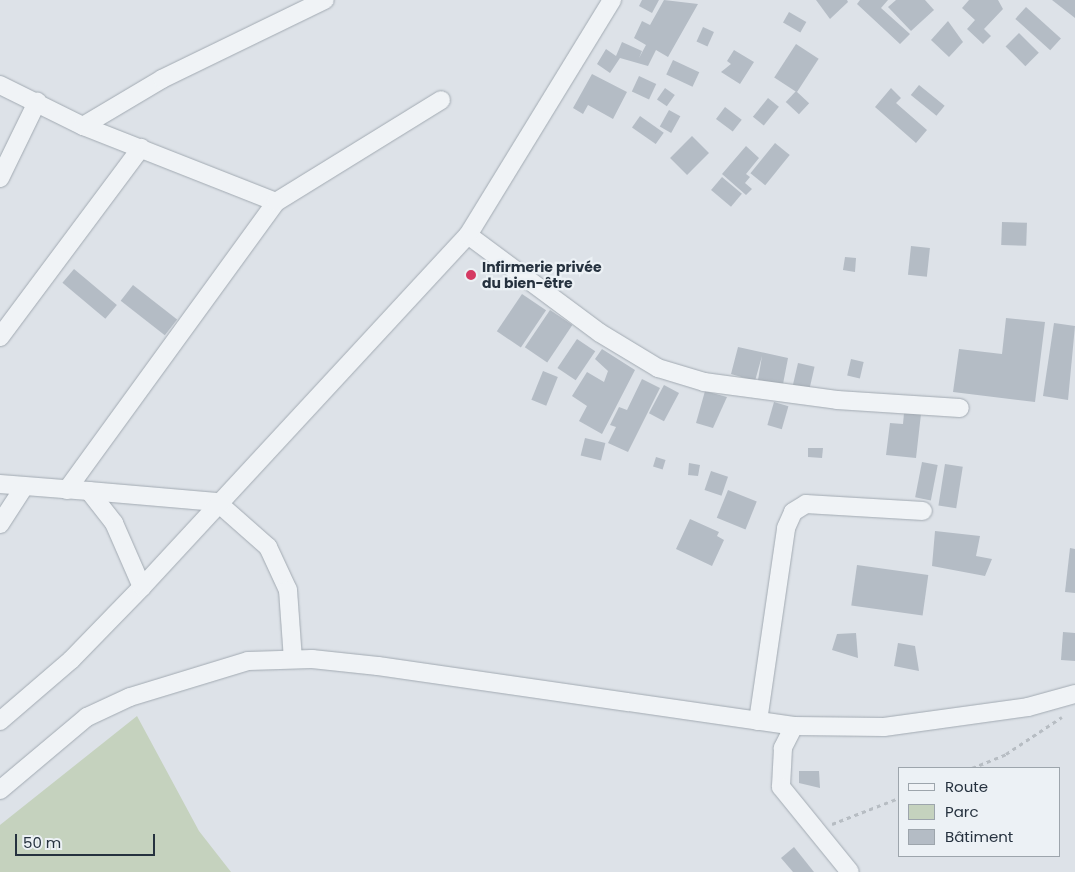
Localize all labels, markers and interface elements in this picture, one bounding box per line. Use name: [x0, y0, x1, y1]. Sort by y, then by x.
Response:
place label: Infirmerie privée du bien-être: [482, 259, 602, 292]
marker: Infirmerie privée du bien-être: [464, 268, 478, 282]
legend: [898, 767, 1060, 857]
text: Route: [945, 776, 988, 797]
text: Parc: [945, 801, 979, 822]
scale bar: [18, 824, 158, 856]
text: Bâtiment: [945, 826, 1013, 847]
text: 50 m: [23, 832, 61, 853]

